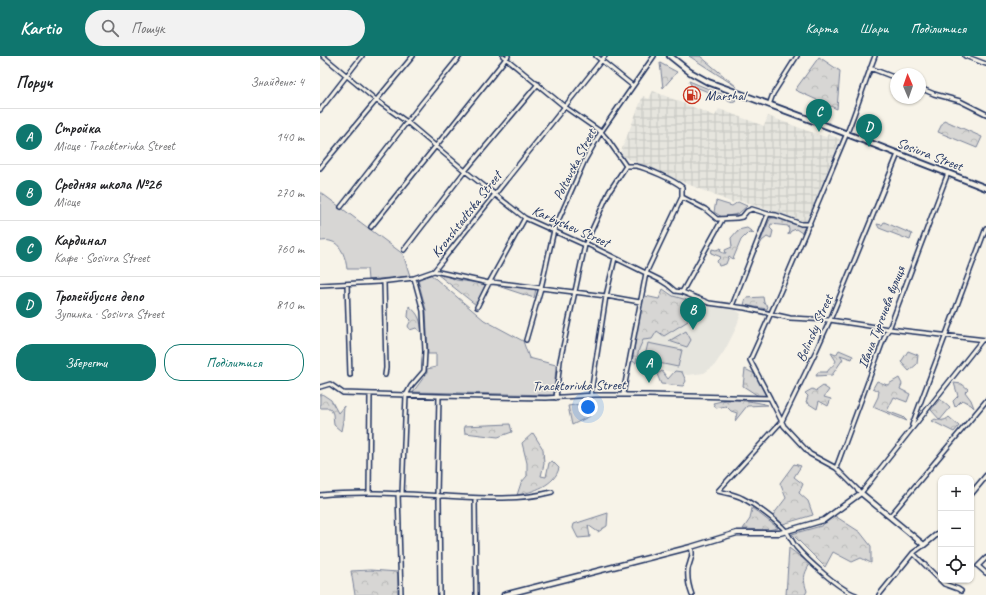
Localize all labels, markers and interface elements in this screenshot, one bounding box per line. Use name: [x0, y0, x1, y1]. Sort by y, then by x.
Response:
search box: [85, 10, 365, 46]
text: Kartio: [20, 16, 61, 40]
icon: search: [99, 17, 121, 39]
text: Пошук: [131, 19, 165, 38]
text: Карта: [806, 20, 838, 37]
text: Шари: [860, 20, 888, 37]
text: Поділитися: [910, 20, 966, 37]
north arrow: [890, 68, 926, 104]
text: Поруч: [16, 72, 52, 93]
text: Знайдено: 4: [250, 74, 304, 90]
fuel station icon: Marshal: [682, 85, 702, 105]
place label: Marshal: [705, 87, 748, 104]
pin: C: [806, 99, 832, 132]
pin: D: [856, 114, 882, 147]
text: Стройка: [54, 119, 100, 138]
street label: Poltavska Street: [549, 125, 600, 203]
text: A: [26, 129, 32, 145]
text: 140 m: [276, 129, 304, 145]
street label: Sosiura Street: [895, 134, 966, 175]
text: Місце · Tracktorivka Street: [54, 138, 175, 154]
street label: Kronshtadtska Street: [428, 166, 507, 261]
text: Средняя школа №26: [54, 175, 161, 194]
text: B: [26, 185, 32, 201]
text: 270 m: [276, 185, 304, 201]
text: Місце: [54, 194, 80, 210]
street label: Karbyshev Street: [530, 202, 614, 252]
text: Кардинал: [54, 231, 105, 250]
text: C: [26, 241, 32, 257]
text: 760 m: [276, 241, 304, 257]
text: Кафе · Sosiura Street: [54, 250, 150, 266]
street label: Івана Тургенєва вулиця: [854, 263, 909, 371]
text: Тролейбусне депо: [54, 287, 143, 306]
street label: Belinsky Street: [792, 291, 837, 364]
text: D: [25, 297, 33, 313]
text: 810 m: [276, 297, 304, 313]
pin: B: [680, 297, 706, 330]
text: Зупинка · Sosiura Street: [54, 306, 164, 322]
button: Зберегти: [16, 344, 156, 381]
button: Поділитися: [164, 344, 304, 381]
pin: A: [636, 350, 662, 383]
street label: Tracktorivka Street: [532, 376, 627, 395]
your location: [578, 397, 598, 417]
map controls: [938, 475, 974, 583]
button: +: [938, 475, 974, 511]
button: −: [938, 511, 974, 547]
button: locate: [938, 547, 974, 583]

